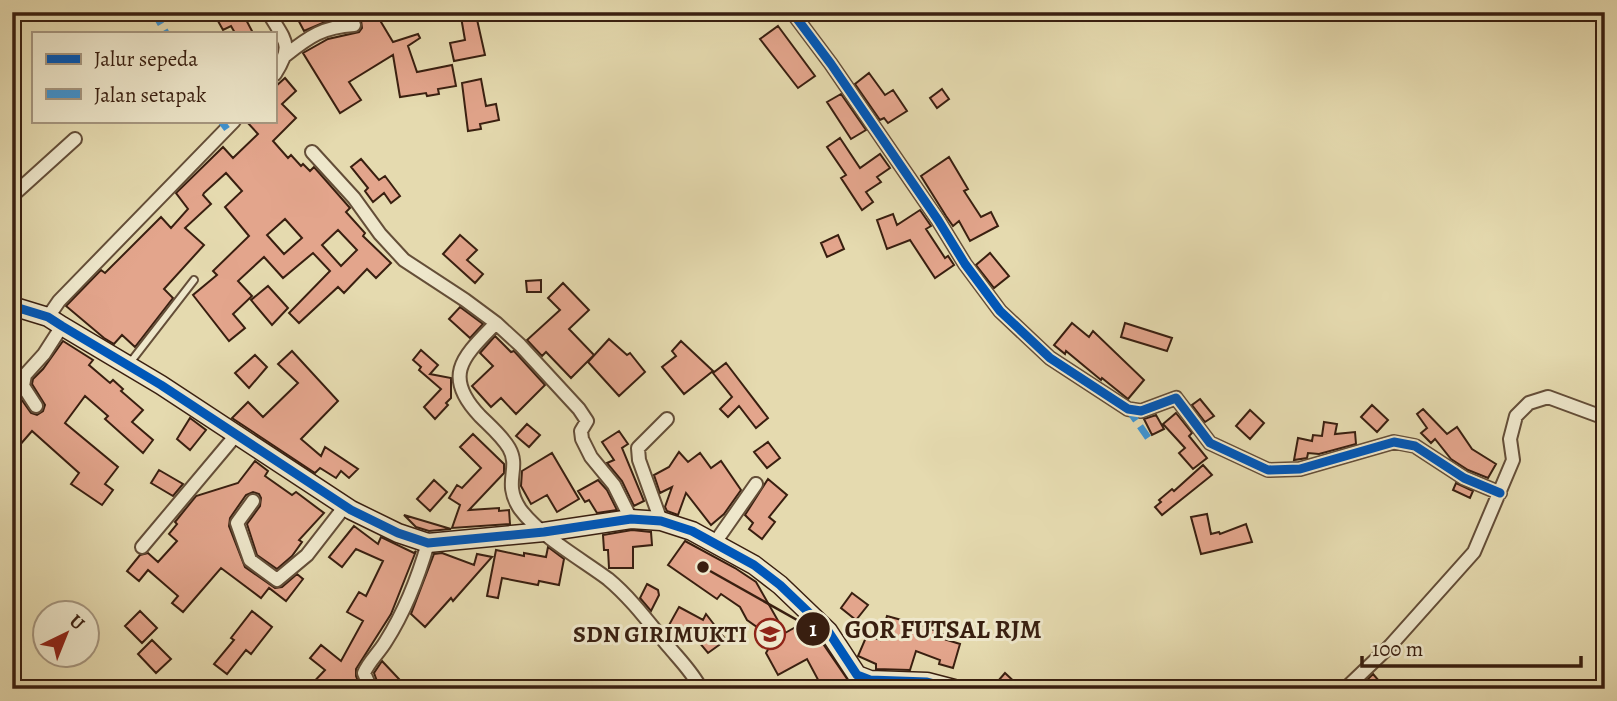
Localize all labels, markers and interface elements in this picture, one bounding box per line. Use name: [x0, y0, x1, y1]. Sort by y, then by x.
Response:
legend: [32, 32, 276, 122]
text: Jalur sepeda: [94, 45, 198, 73]
text: Jalan setapak: [94, 81, 207, 109]
north arrow: [32, 600, 102, 670]
callout: GOR FUTSAL RJM: [796, 605, 1056, 652]
text: U: [63, 609, 91, 636]
text: GOR FUTSAL RJM: [844, 612, 1042, 647]
text: 1: [809, 615, 817, 643]
school or university icon: SDN GIRIMUKTI: [753, 617, 787, 651]
place label: SDN GIRIMUKTI: [573, 618, 747, 650]
scale bar: [1362, 624, 1580, 668]
text: 100 m: [1372, 635, 1423, 663]

